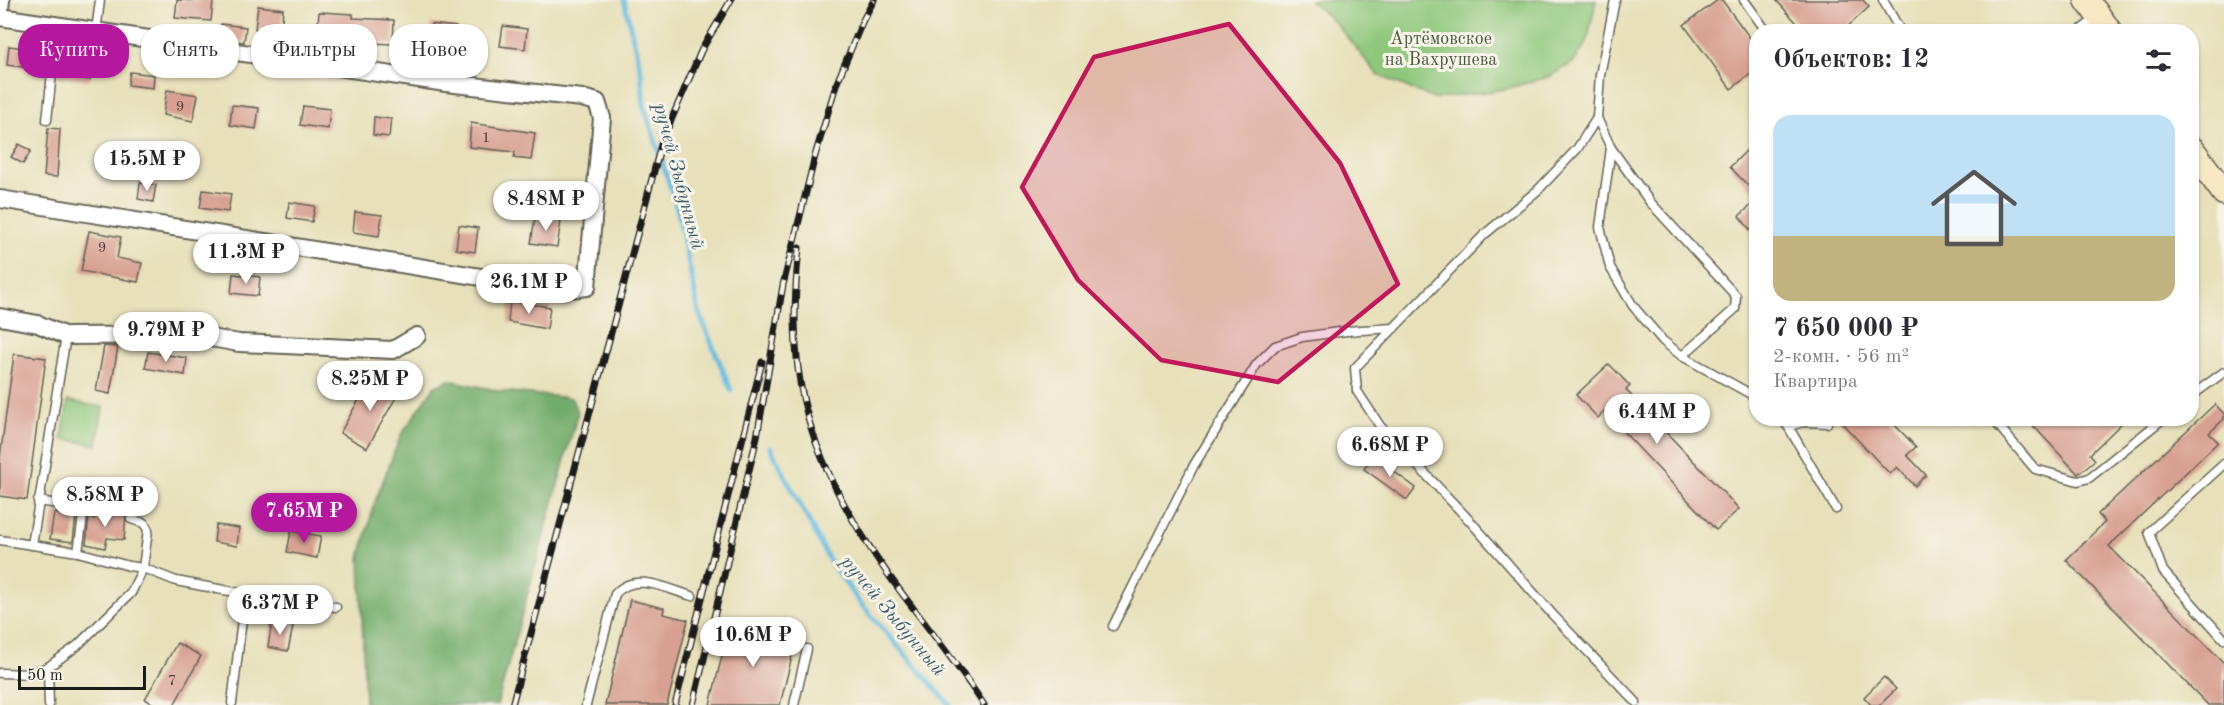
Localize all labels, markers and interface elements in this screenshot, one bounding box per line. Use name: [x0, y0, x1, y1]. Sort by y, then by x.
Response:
chip: Купить: [18, 24, 129, 78]
chip: Снять: [141, 24, 239, 78]
chip: Фильтры: [251, 24, 377, 78]
chip: Новое: [389, 24, 488, 78]
park label: Артёмовское на Вахрушева: [1385, 30, 1497, 69]
icon: filters: [2142, 44, 2175, 77]
text: Объектов: 12: [1773, 47, 1929, 73]
water label: ручей Зыбунный: [648, 99, 707, 252]
house number: 9: [176, 100, 184, 115]
house number: 1: [482, 131, 490, 146]
pin: 15.5M ₽: [92, 141, 202, 192]
text: 15.5M ₽: [108, 150, 186, 170]
icon: home: [1920, 154, 2028, 262]
pin: 8.48M ₽: [491, 181, 601, 232]
text: 8.48M ₽: [507, 190, 585, 210]
pin: 11.3M ₽: [191, 234, 301, 285]
house number: 9: [98, 241, 106, 256]
text: 11.3M ₽: [207, 243, 285, 263]
pin: 26.1M ₽: [474, 264, 584, 315]
text: 26.1M ₽: [490, 273, 568, 293]
pin: 9.79M ₽: [111, 312, 221, 363]
text: 7 650 000 ₽: [1773, 316, 1919, 342]
text: 9.79M ₽: [127, 321, 205, 341]
text: 2-комн. · 56 m²: [1773, 347, 1909, 367]
pin: 8.25M ₽: [315, 361, 425, 412]
text: 8.25M ₽: [331, 370, 409, 390]
text: Квартира: [1773, 372, 1858, 392]
pin: 6.44M ₽: [1602, 394, 1712, 445]
text: 6.44M ₽: [1618, 403, 1696, 423]
pin: 6.68M ₽: [1335, 427, 1445, 478]
text: 6.68M ₽: [1351, 436, 1429, 456]
pin: 8.58M ₽: [50, 477, 160, 528]
text: 8.58M ₽: [66, 486, 144, 506]
pin: 7.65M ₽: [249, 493, 359, 544]
text: 7.65M ₽: [265, 502, 343, 522]
water label: ручей Зыбунный: [835, 550, 949, 681]
pin: 6.37M ₽: [225, 585, 335, 636]
text: 6.37M ₽: [241, 594, 319, 614]
pin: 10.6M ₽: [698, 617, 808, 668]
text: 10.6M ₽: [714, 626, 792, 646]
scale bar: [18, 663, 146, 690]
text: 50 m: [27, 668, 63, 684]
house number: 7: [168, 674, 176, 689]

